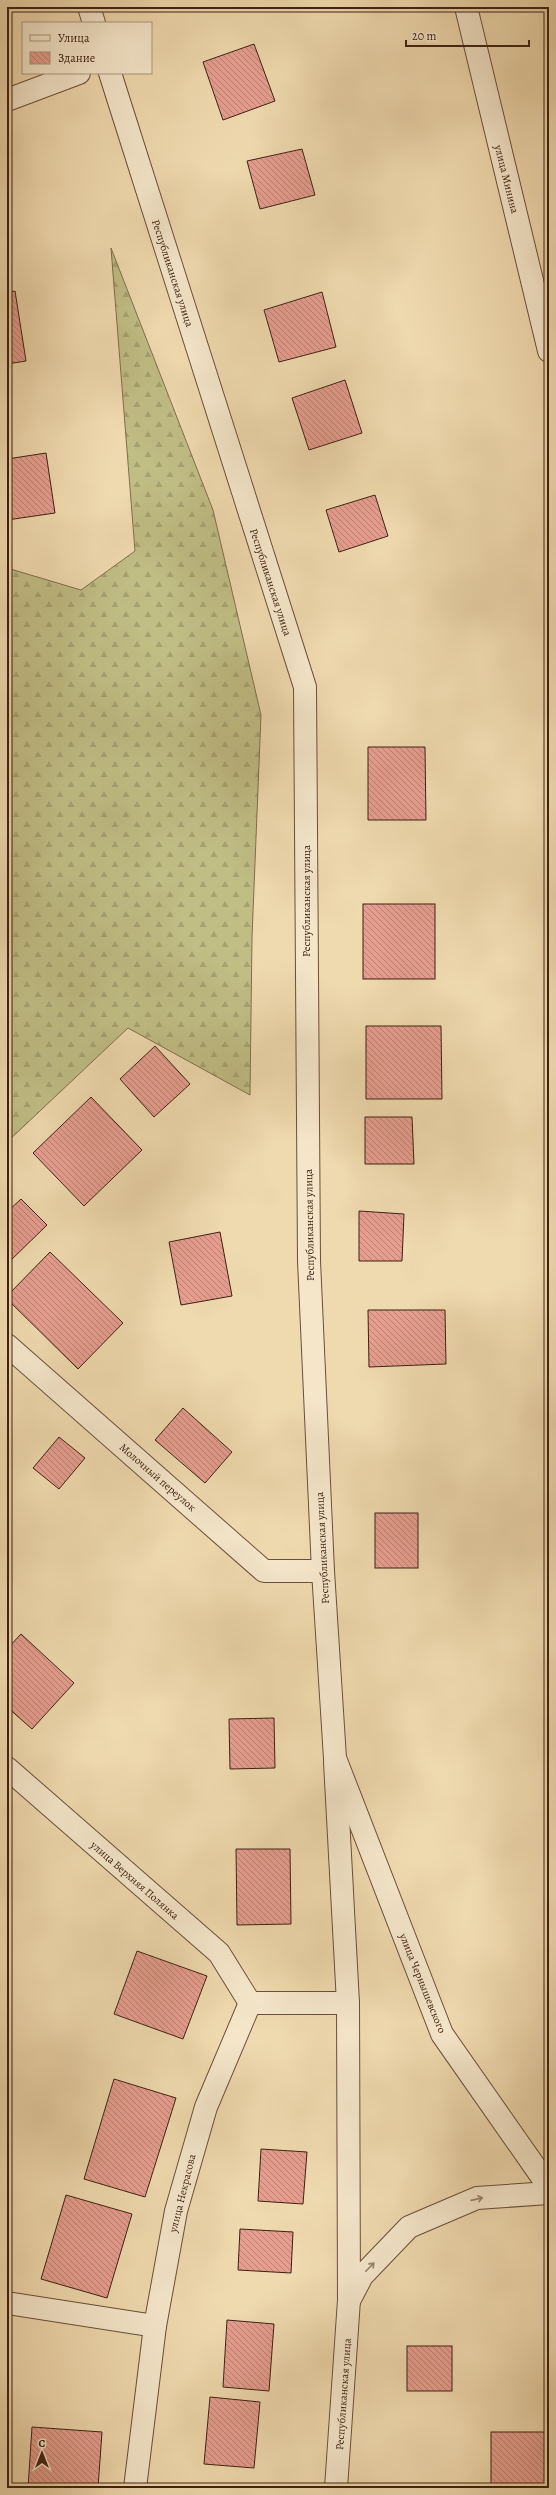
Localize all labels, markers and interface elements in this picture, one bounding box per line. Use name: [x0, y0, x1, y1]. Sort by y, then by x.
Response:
legend: [22, 22, 152, 74]
scale bar: [406, 22, 529, 48]
text: 20 m: [412, 28, 436, 44]
text: Улица: [58, 30, 90, 46]
text: Здание: [58, 50, 95, 66]
street label: улица Минина: [490, 142, 523, 216]
street label: Республиканская улица: [148, 218, 197, 330]
street label: Республиканская улица: [246, 527, 295, 639]
street label: Республиканская улица: [299, 844, 314, 957]
street label: Республиканская улица: [301, 1168, 318, 1281]
street label: Молочный переулок: [116, 1440, 199, 1515]
street label: Республиканская улица: [312, 1491, 333, 1604]
street label: улица Верхняя Полянка: [86, 1837, 183, 1924]
street label: улица Чернышевского: [395, 1930, 450, 2036]
street label: улица Некрасова: [165, 2151, 200, 2235]
one-way arrow: [471, 2195, 484, 2203]
one-way arrow: [365, 2262, 375, 2272]
street label: Республиканская улица: [332, 2337, 355, 2450]
north arrow: [22, 2433, 62, 2473]
text: С: [39, 2436, 46, 2451]

